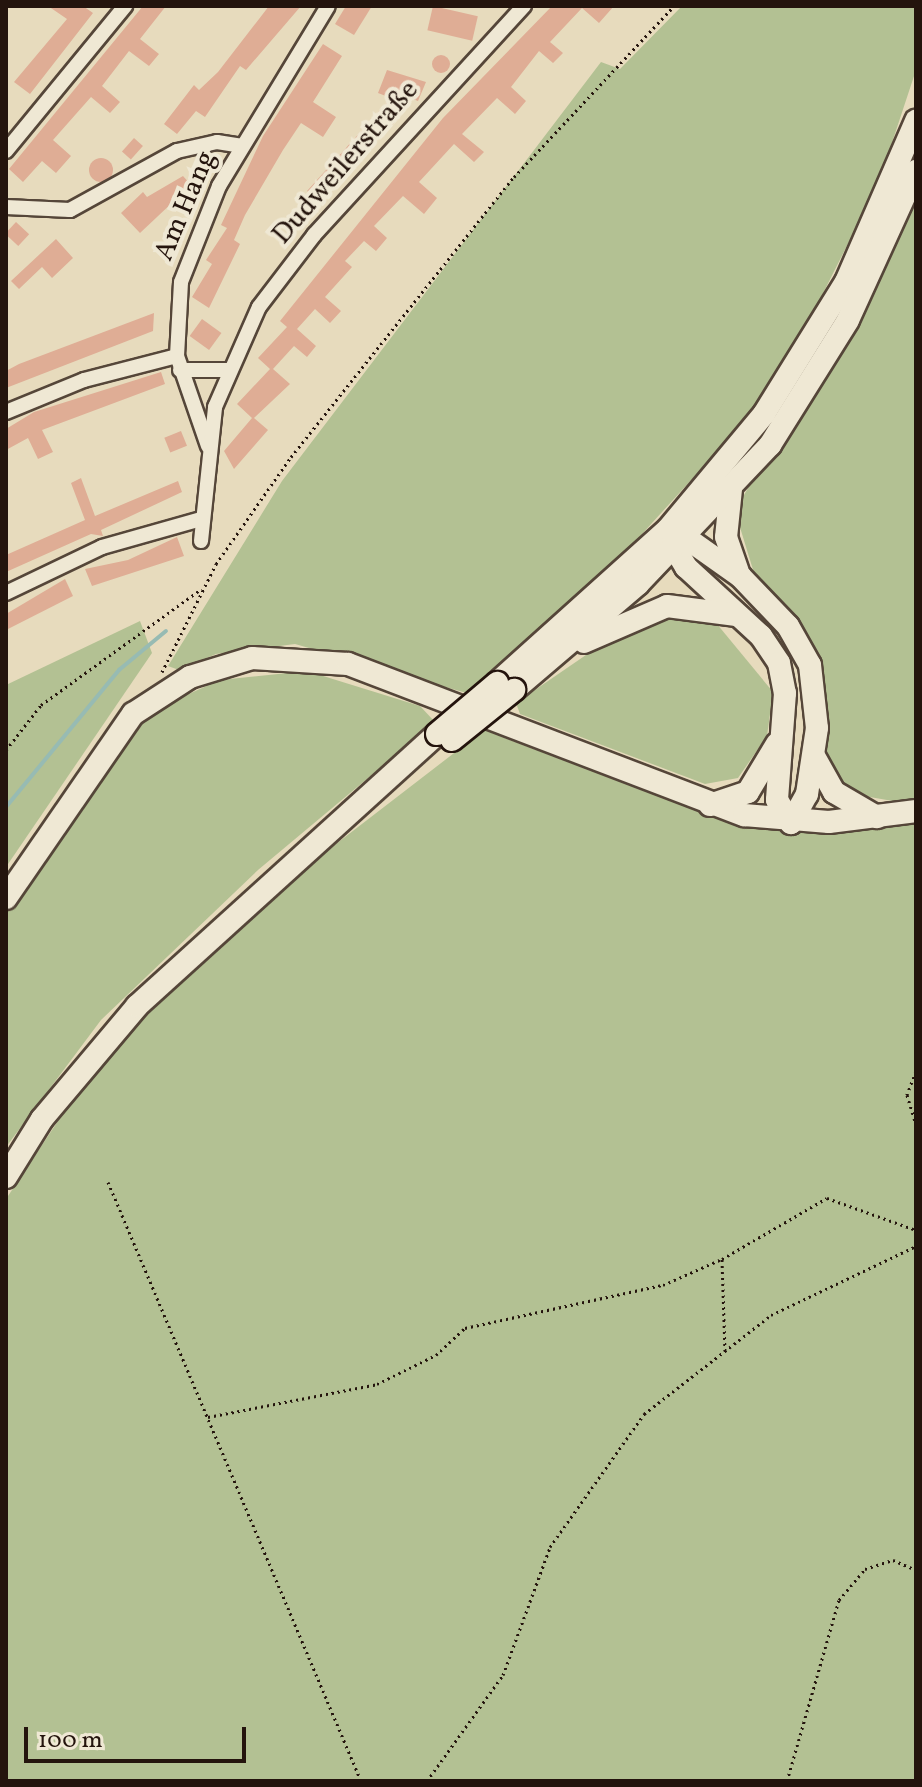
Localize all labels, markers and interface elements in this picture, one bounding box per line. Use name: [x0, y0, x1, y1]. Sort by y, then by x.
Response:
street label: Dudweilerstraße: [266, 74, 426, 252]
street label: Am Hang: [148, 146, 224, 266]
scale bar: [28, 1711, 250, 1761]
text: 100 m: [38, 1724, 103, 1758]

